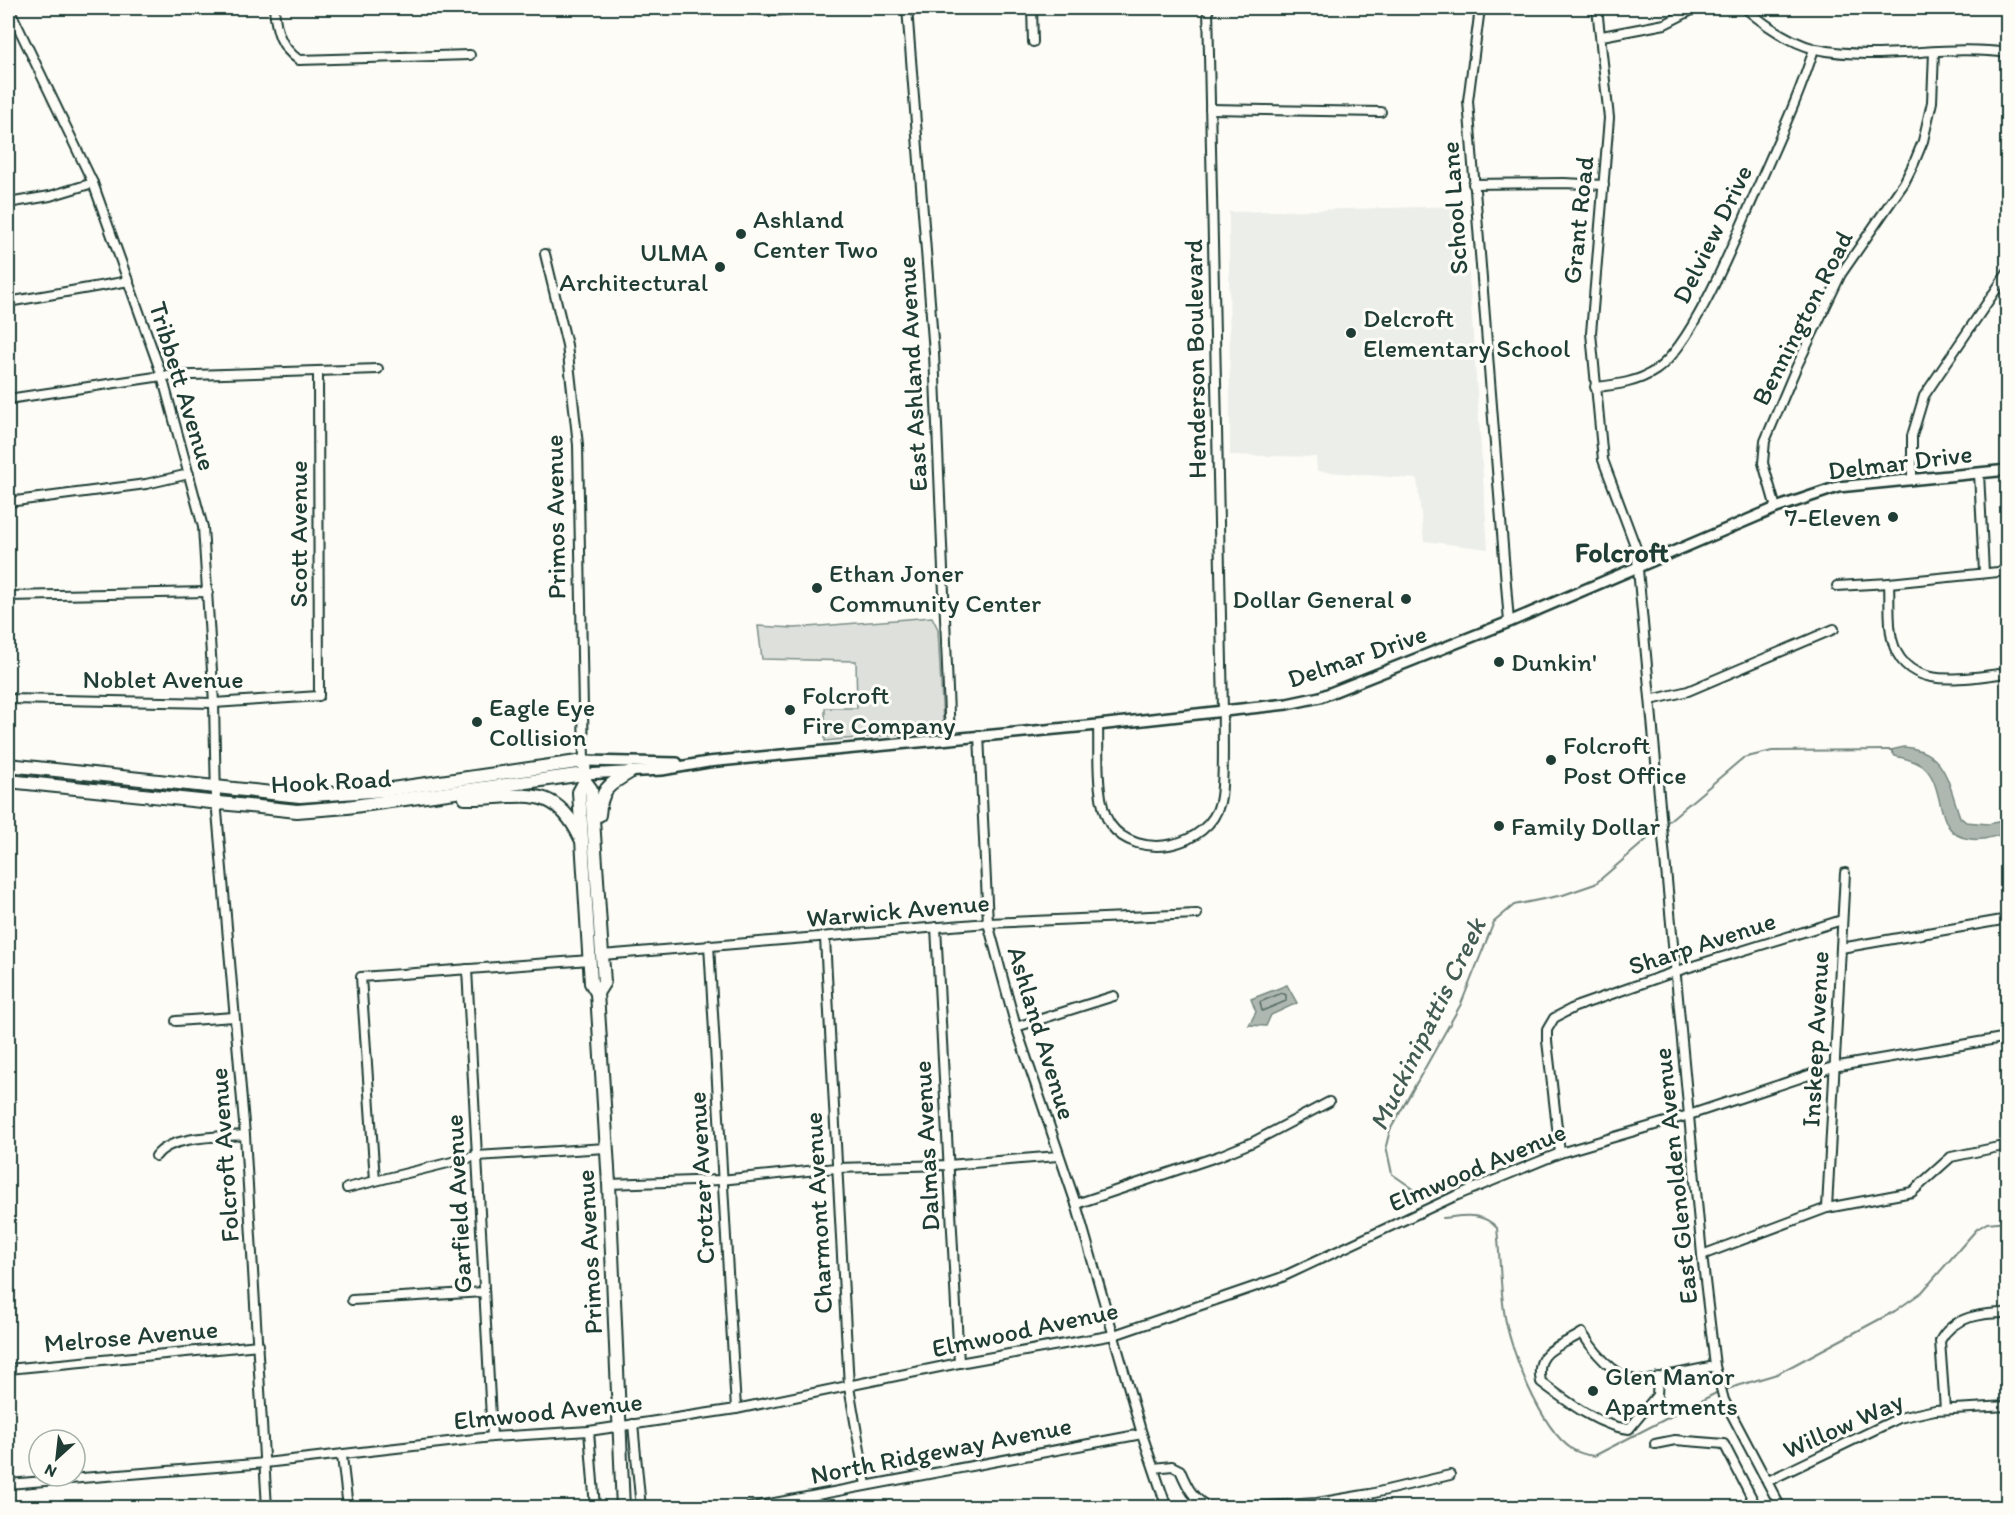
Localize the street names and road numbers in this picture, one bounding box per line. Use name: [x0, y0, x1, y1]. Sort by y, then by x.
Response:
street label: School Lane: [1433, 140, 1475, 276]
street label: Grant Road: [1555, 154, 1601, 286]
street label: Delview Drive: [1665, 159, 1759, 309]
street label: Bennington Road: [1744, 225, 1860, 411]
street label: Henderson Boulevard: [1177, 239, 1213, 479]
street label: East Ashland Avenue: [890, 255, 934, 493]
street label: Tribbett Avenue: [142, 298, 224, 474]
street label: Primos Avenue: [538, 434, 572, 600]
street label: Delmar Drive: [1826, 437, 1974, 487]
street label: Scott Avenue: [282, 460, 314, 608]
street label: Delmar Drive: [1283, 617, 1431, 695]
street label: Noblet Avenue: [82, 663, 244, 695]
street label: Hook Road: [270, 762, 392, 800]
street label: Warwick Avenue: [805, 886, 991, 934]
street label: Sharp Avenue: [1624, 904, 1780, 982]
street label: Ashland Avenue: [1000, 943, 1084, 1123]
street label: Inskeep Avenue: [1794, 950, 1836, 1128]
street label: East Glenolden Avenue: [1646, 1046, 1704, 1306]
street label: Dalmas Avenue: [906, 1060, 946, 1232]
street label: Folcroft Avenue: [202, 1067, 246, 1243]
street label: Crotzer Avenue: [680, 1091, 722, 1265]
street label: Charmont Avenue: [797, 1111, 839, 1315]
street label: Garfield Avenue: [437, 1114, 479, 1294]
street label: Elmwood Avenue: [1383, 1115, 1571, 1219]
street label: Primos Avenue: [569, 1169, 609, 1335]
street label: Elmwood Avenue: [929, 1294, 1121, 1364]
street label: Melrose Avenue: [43, 1312, 219, 1360]
street label: Willow Way: [1778, 1384, 1908, 1466]
street label: Elmwood Avenue: [452, 1385, 644, 1437]
street label: North Ridgeway Avenue: [808, 1409, 1074, 1491]

